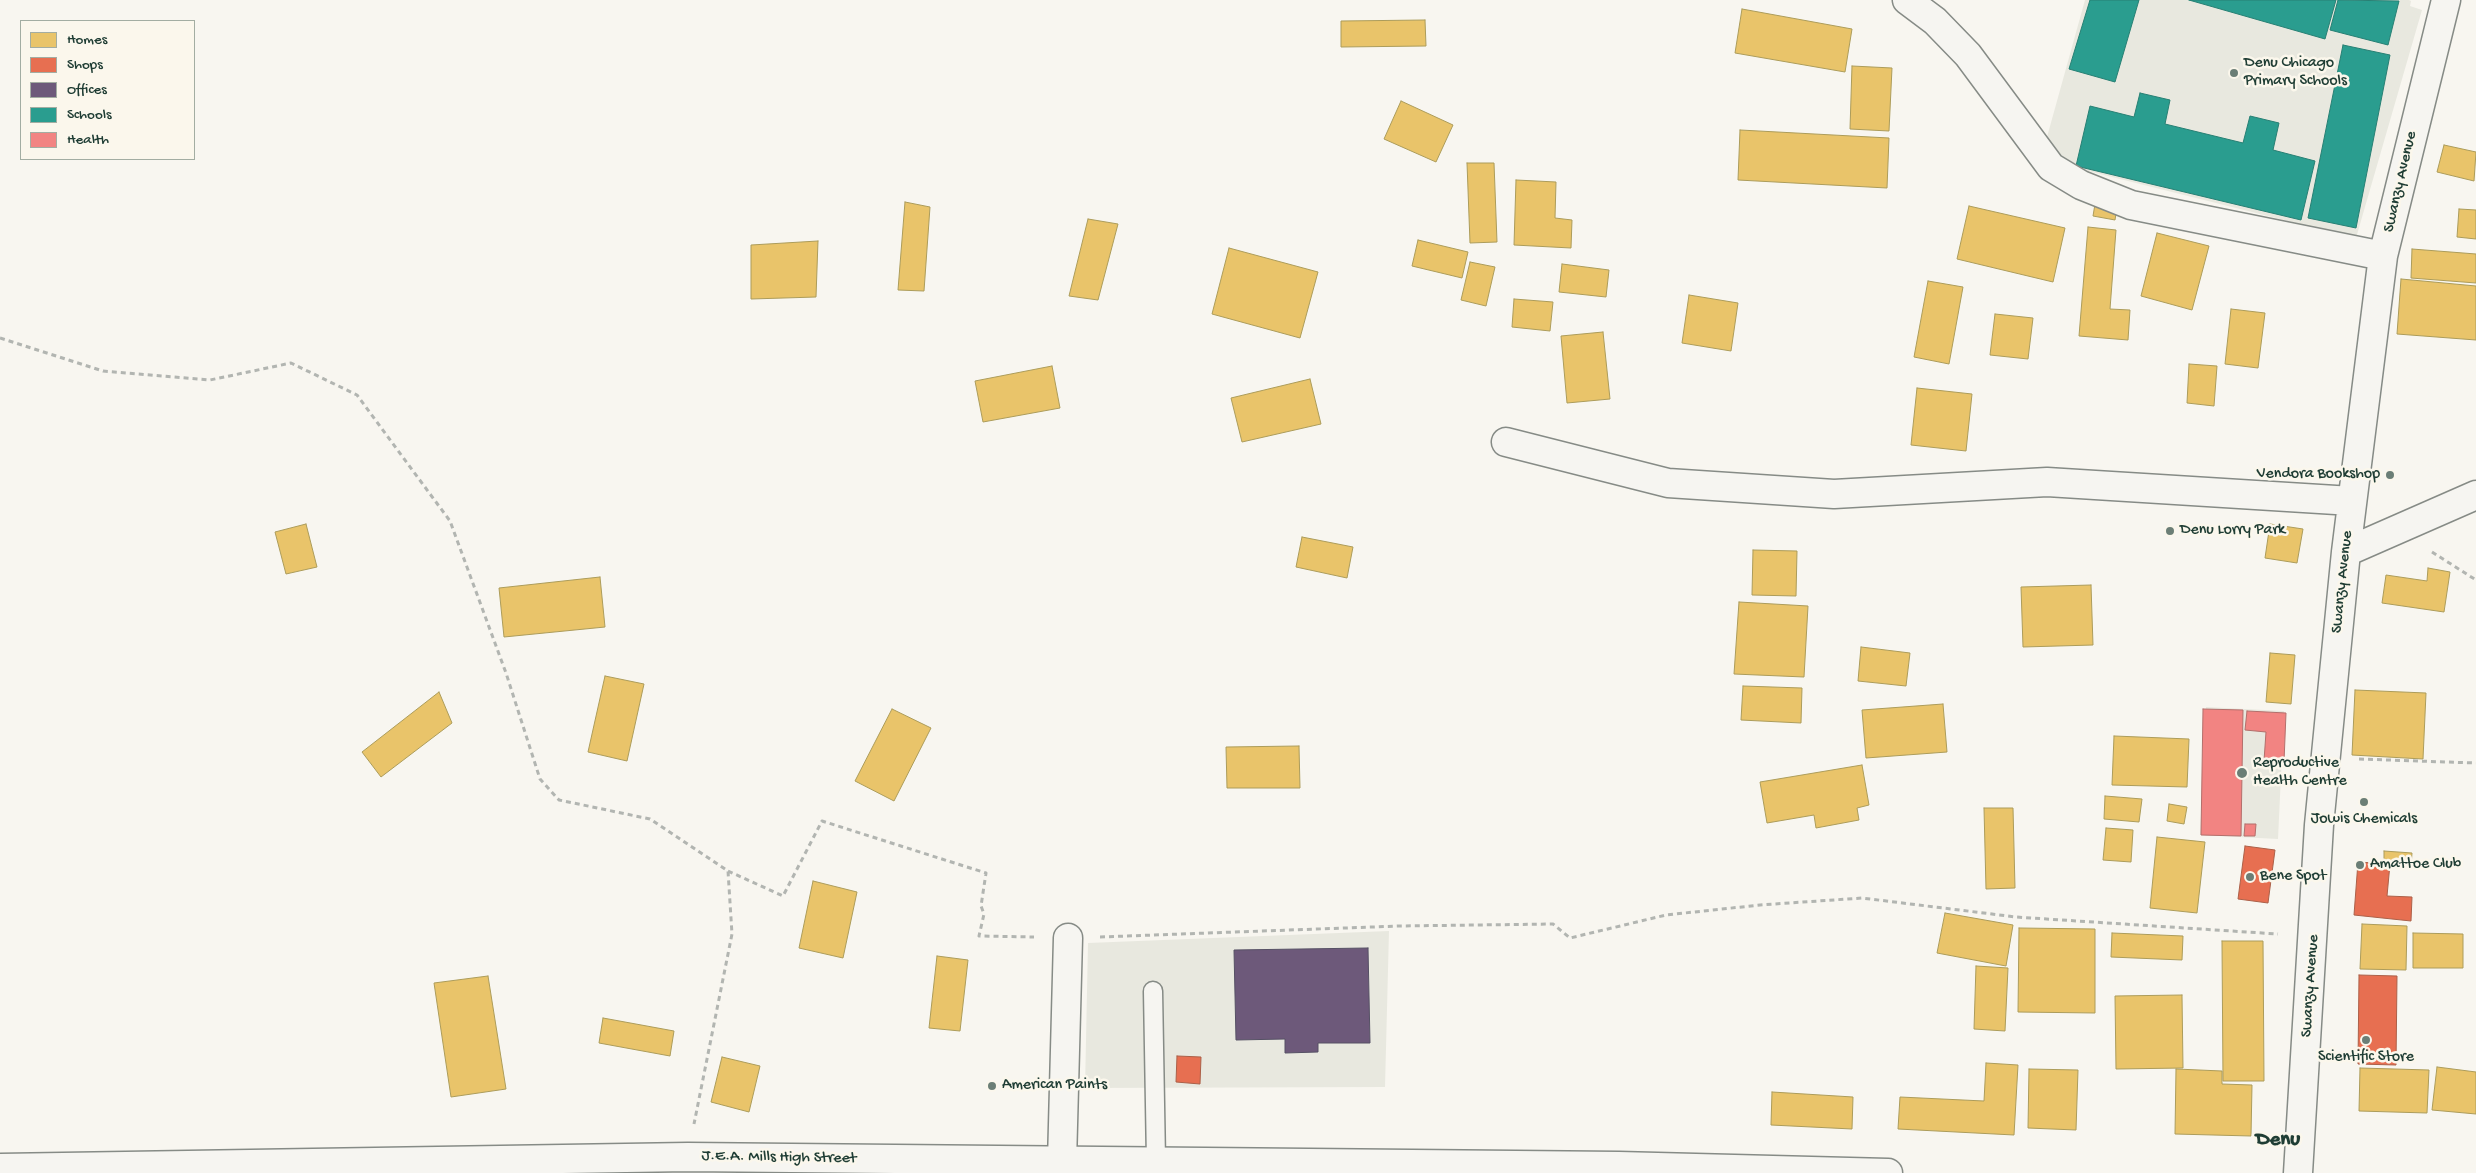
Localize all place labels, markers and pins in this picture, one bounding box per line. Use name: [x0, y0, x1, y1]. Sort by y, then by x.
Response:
place label: Denu Chicago Primary Schools: [2244, 54, 2347, 92]
marker: Denu Chicago Primary Schools: [2228, 67, 2240, 79]
place label: Vendora Bookshop: [2257, 465, 2380, 485]
marker: Vendora Bookshop: [2384, 469, 2396, 481]
place label: Denu Lorry Park: [2180, 521, 2285, 541]
marker: Denu Lorry Park: [2164, 525, 2176, 537]
place label: Reproductive Health Centre: [2253, 754, 2347, 792]
marker: Reproductive Health Centre: [2235, 766, 2249, 780]
marker: Jowis Chemicals: [2358, 796, 2370, 808]
place label: Jowis Chemicals: [2311, 810, 2417, 830]
place label: Amattoe Club: [2370, 855, 2461, 875]
marker: Amattoe Club: [2354, 859, 2366, 871]
place label: Bene Spot: [2260, 867, 2326, 887]
marker: Bene Spot: [2244, 871, 2256, 883]
marker: Scientific Store: [2360, 1034, 2372, 1046]
place label: Scientific Store: [2318, 1048, 2414, 1068]
place label: American Paints: [1002, 1076, 1107, 1096]
marker: American Paints: [986, 1080, 998, 1092]

